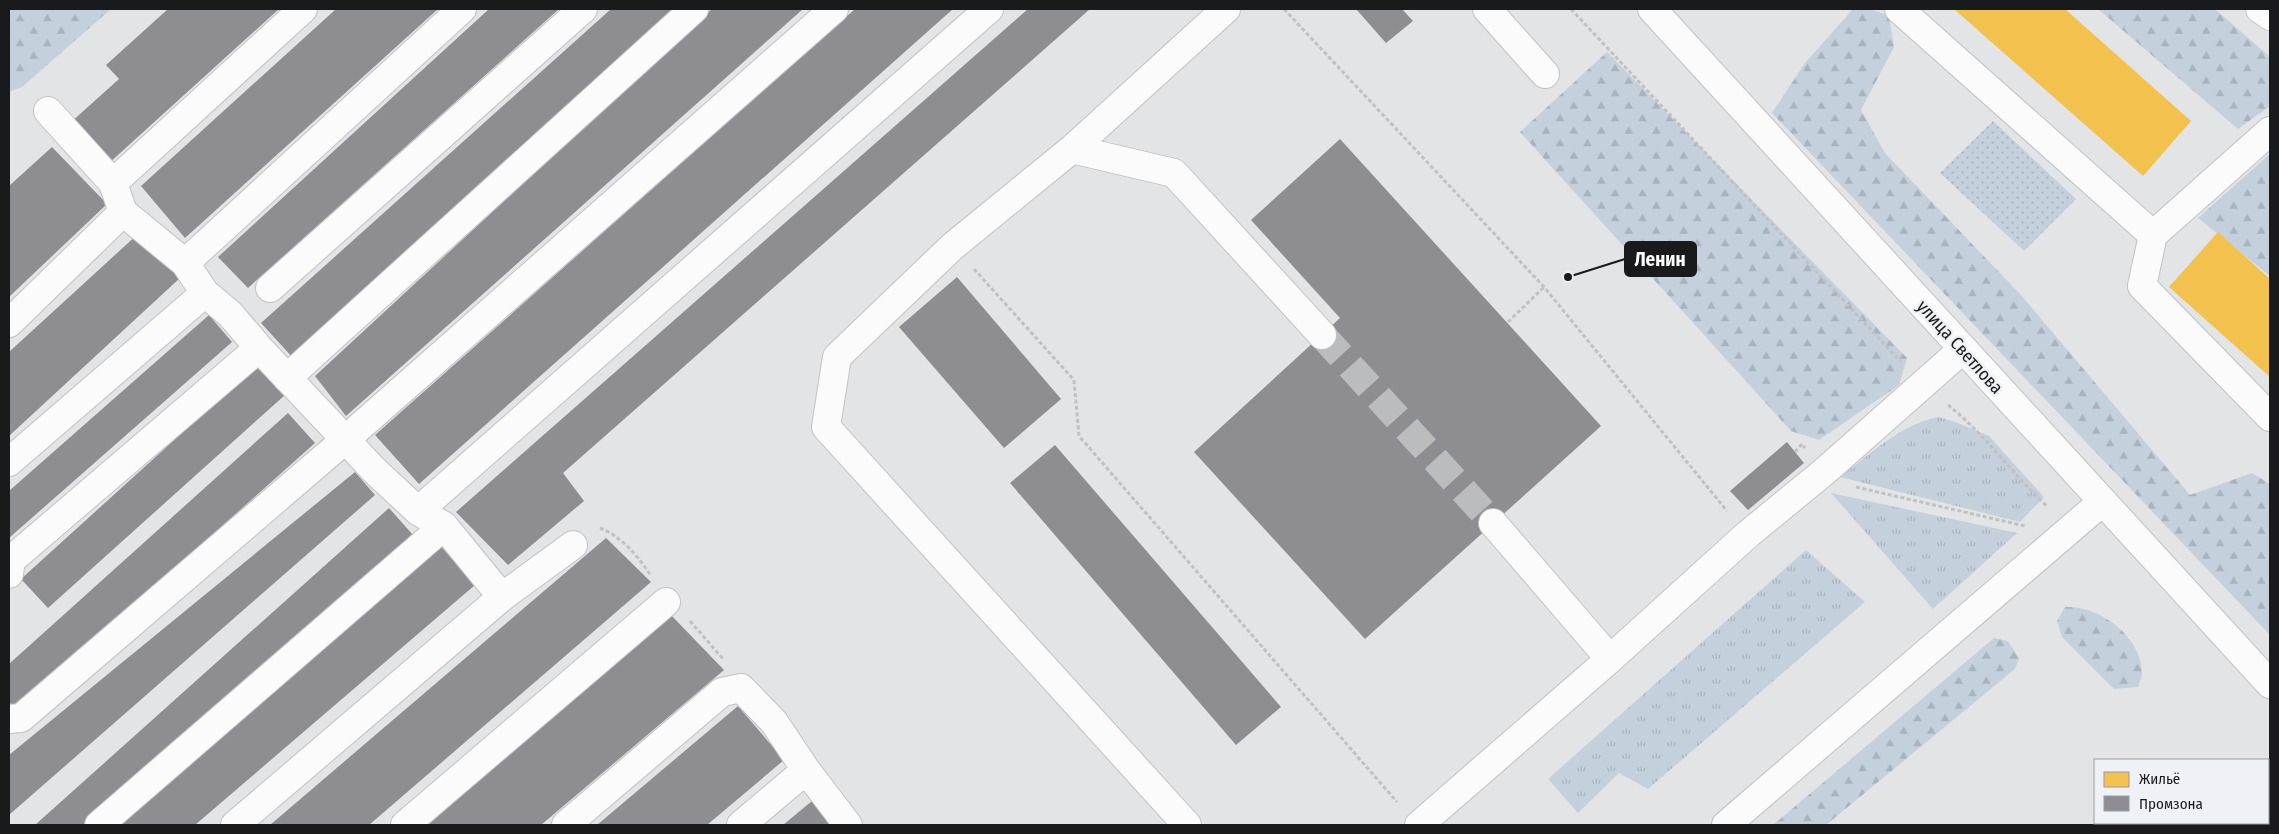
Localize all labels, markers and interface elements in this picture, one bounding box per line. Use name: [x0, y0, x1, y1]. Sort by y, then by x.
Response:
callout: Ленин: [1625, 242, 1696, 276]
text: Ленин: [1634, 248, 1686, 271]
street label: улица Светлова: [1912, 296, 2008, 399]
legend: [2094, 759, 2269, 824]
text: Жильё: [2139, 770, 2180, 788]
text: Промзона: [2139, 795, 2203, 813]

